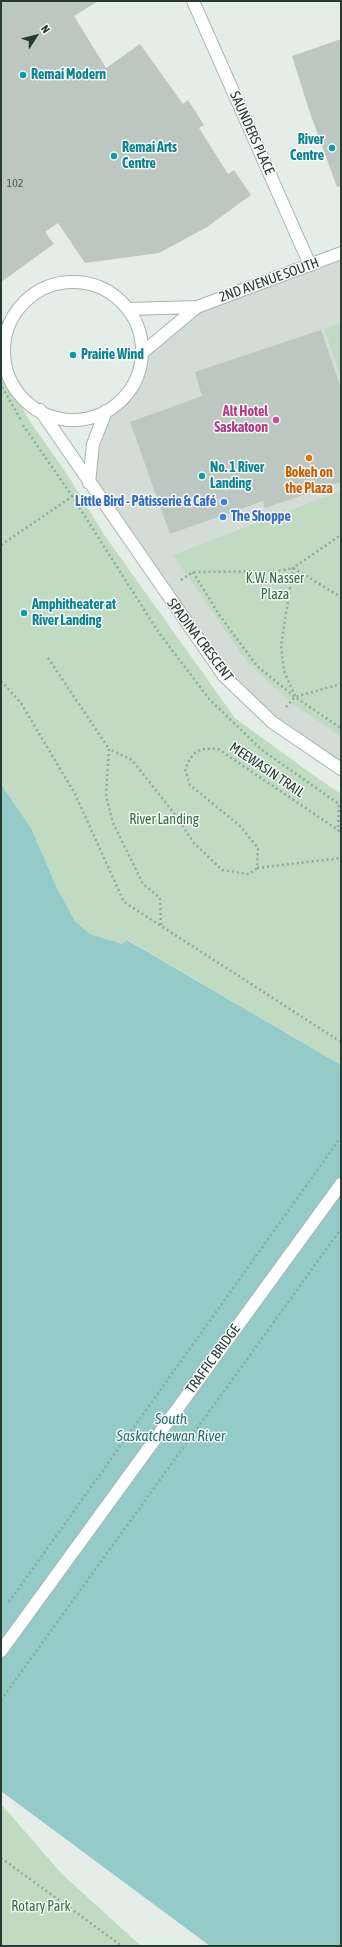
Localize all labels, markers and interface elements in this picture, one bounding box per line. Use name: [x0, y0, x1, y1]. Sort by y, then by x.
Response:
north arrow: [16, 16, 56, 56]
text: N: [39, 23, 52, 35]
place label: Remai Modern: [31, 67, 106, 83]
marker: Remai Modern: [18, 70, 28, 80]
street label: SAUNDERS PLACE: [226, 89, 278, 177]
place label: River Centre: [290, 132, 324, 164]
place label: Remai Arts Centre: [122, 140, 177, 172]
marker: River Centre: [327, 143, 337, 153]
marker: Remai Arts Centre: [109, 151, 119, 161]
house number: 102: [7, 176, 23, 190]
street label: 2ND AVENUE SOUTH: [217, 254, 321, 306]
place label: Prairie Wind: [81, 347, 144, 363]
marker: Prairie Wind: [68, 350, 78, 360]
place label: Alt Hotel Saskatoon: [214, 404, 268, 436]
marker: Alt Hotel Saskatoon: [271, 415, 281, 425]
marker: Bokeh on the Plaza: [304, 453, 314, 463]
place label: No. 1 River Landing: [210, 460, 264, 492]
place label: Bokeh on the Plaza: [285, 465, 333, 498]
marker: No. 1 River Landing: [197, 471, 207, 481]
place label: Little Bird - Pâtisserie & Café: [75, 494, 216, 510]
marker: Little Bird - Pâtisserie & Café: [219, 497, 229, 507]
place label: The Shoppe: [231, 509, 291, 525]
marker: The Shoppe: [218, 512, 228, 522]
park label: K.W. Nasser Plaza: [246, 571, 304, 604]
street label: SPADINA CRESCENT: [163, 595, 237, 685]
place label: Amphitheater at River Landing: [32, 597, 116, 630]
marker: Amphitheater at River Landing: [19, 608, 29, 618]
street label: MEEWASIN TRAIL: [226, 739, 308, 801]
park label: River Landing: [129, 812, 199, 828]
street label: TRAFFIC BRIDGE: [182, 1321, 244, 1397]
water label: South Saskatchewan River: [117, 1410, 225, 1445]
park label: Rotary Park: [11, 1899, 71, 1915]

